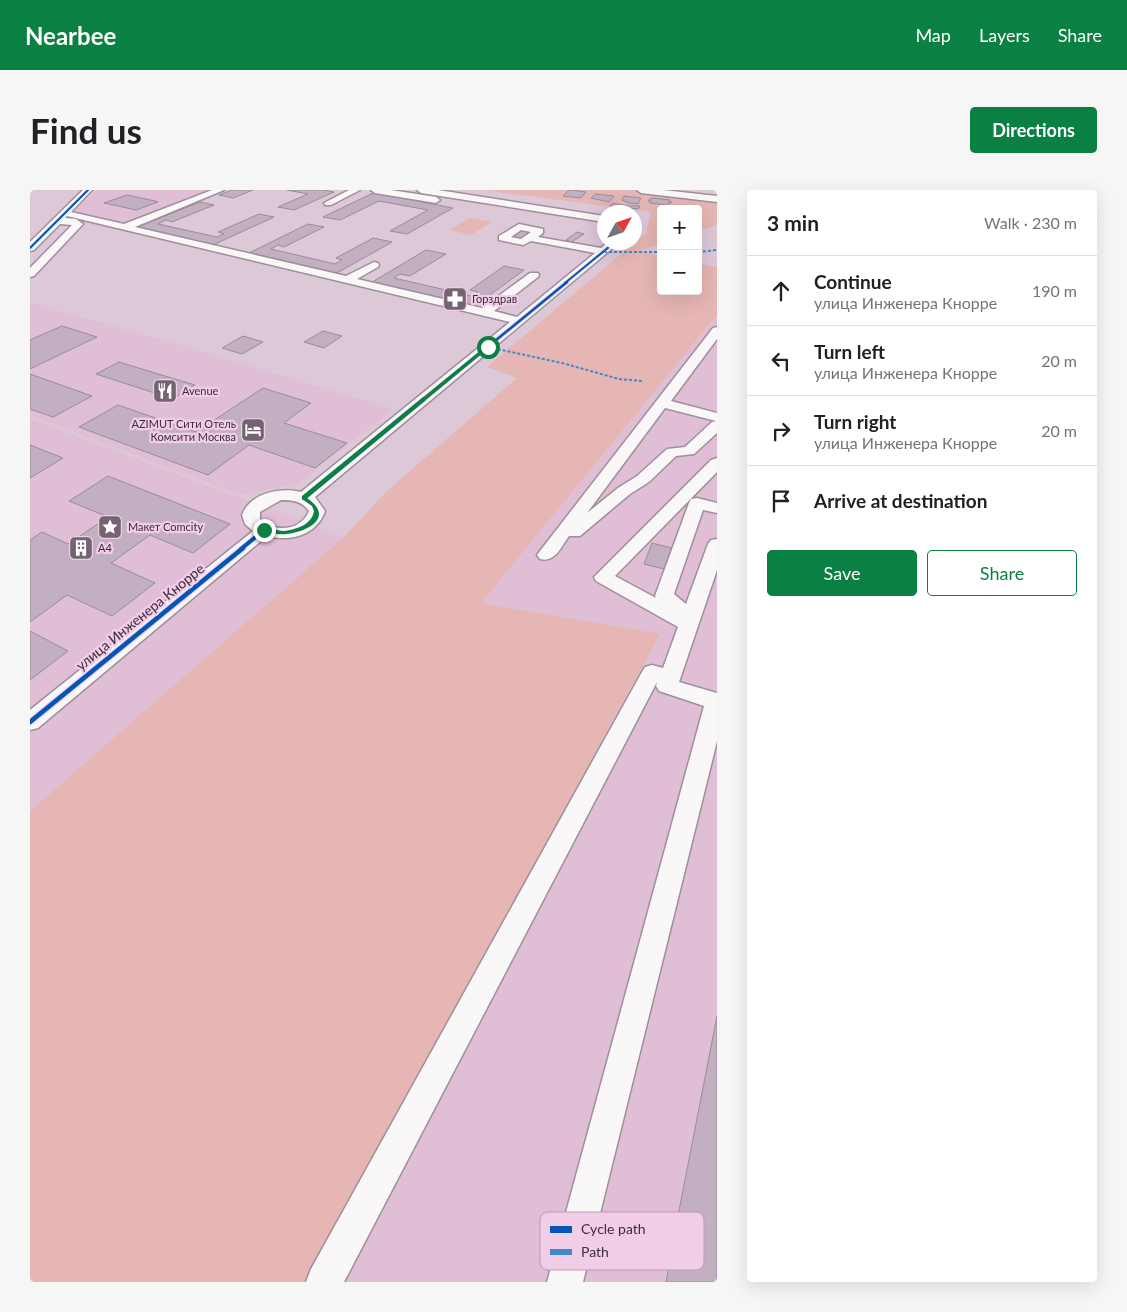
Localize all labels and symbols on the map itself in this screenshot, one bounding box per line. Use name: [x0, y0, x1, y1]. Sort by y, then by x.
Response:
north arrow: [597, 205, 642, 250]
pharmacy icon: Горздрав: [442, 286, 468, 312]
place label: Горздрав: [472, 292, 517, 305]
route start: [477, 336, 500, 359]
restaurant icon: Avenue: [152, 378, 178, 404]
place label: Avenue: [182, 384, 219, 397]
place label: AZIMUT Сити Отель Комсити Москва: [132, 417, 236, 443]
hotel icon: AZIMUT Сити Отель Комсити Москва: [240, 417, 266, 443]
place icon: Макет Comcity: [97, 514, 123, 540]
route end: [253, 519, 276, 542]
place label: Макет Comcity: [128, 520, 203, 533]
building icon: А4: [68, 535, 94, 561]
place label: А4: [98, 541, 112, 554]
street label: улица Инженера Кнорре: [72, 560, 207, 674]
legend: [540, 1212, 704, 1270]
text: Cycle path: [581, 1220, 646, 1237]
text: Path: [581, 1243, 609, 1260]

